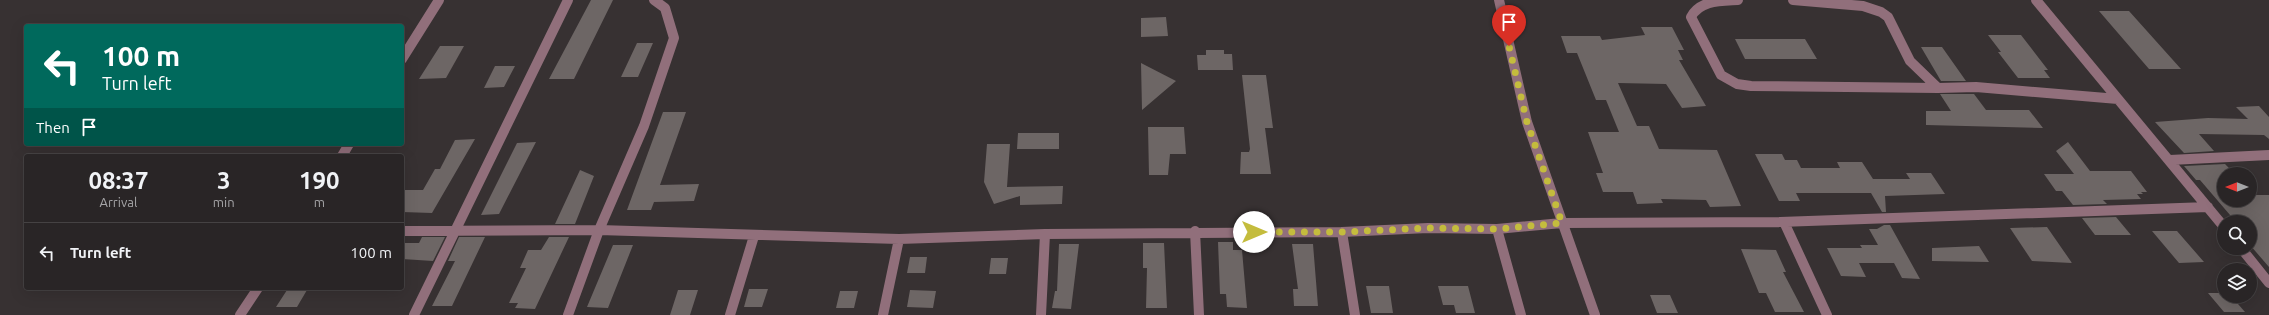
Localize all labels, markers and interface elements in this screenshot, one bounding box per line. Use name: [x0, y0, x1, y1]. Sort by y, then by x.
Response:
pin: [1492, 5, 1526, 46]
icon: arrive: [1498, 11, 1520, 33]
icon: left: [36, 40, 88, 92]
text: 100 m: [102, 40, 180, 71]
text: Turn left: [102, 73, 172, 93]
icon: arrive: [78, 116, 100, 138]
text: Then: [36, 119, 70, 136]
text: 08:37: [88, 167, 148, 194]
text: 3: [217, 167, 230, 194]
text: 190: [299, 167, 340, 194]
north arrow: [2217, 167, 2257, 207]
map controls: [2217, 167, 2257, 303]
text: Arrival: [99, 195, 137, 209]
text: min: [213, 195, 235, 209]
text: m: [314, 195, 325, 209]
position arrow: [1233, 211, 1275, 253]
button: search: [2217, 215, 2257, 255]
icon: left: [36, 242, 58, 264]
text: Turn left: [70, 244, 131, 261]
text: 100 m: [350, 244, 392, 261]
button: layers: [2217, 263, 2257, 303]

